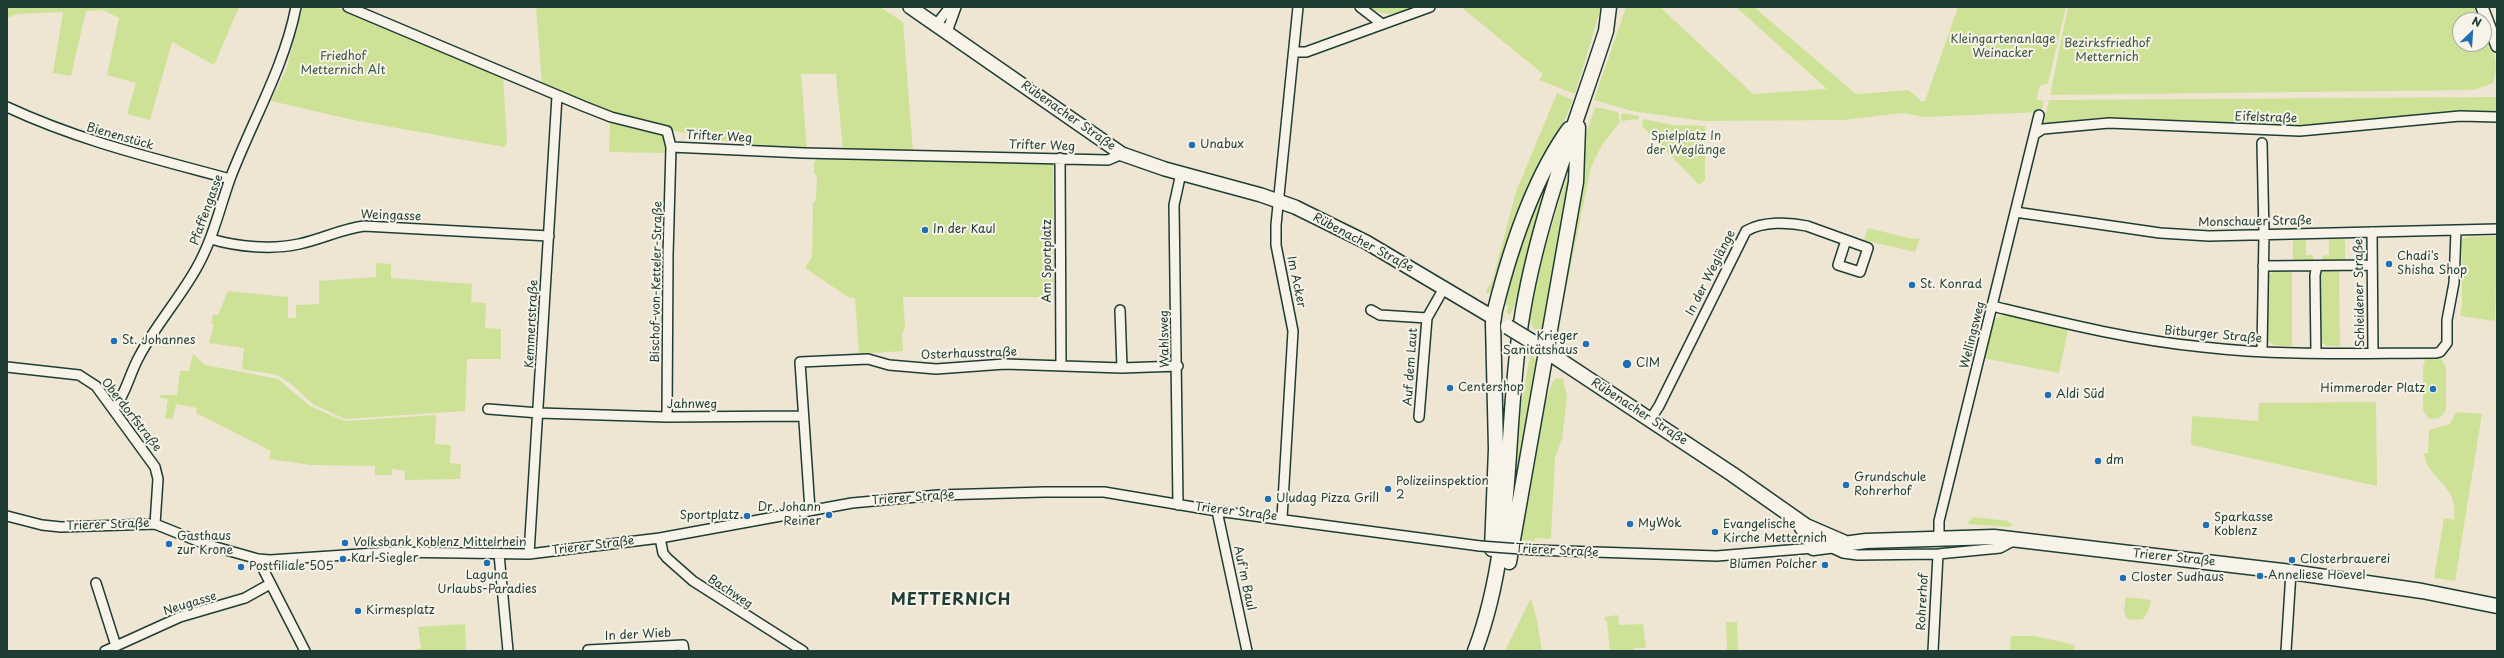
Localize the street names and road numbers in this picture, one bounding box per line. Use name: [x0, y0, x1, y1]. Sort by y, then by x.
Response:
street label: Rübenacher Straße: [1018, 78, 1118, 154]
street label: Eifelstraße: [2234, 110, 2298, 126]
street label: Bienenstück: [85, 121, 155, 153]
street label: Trifter Weg: [686, 128, 752, 146]
street label: Trifter Weg: [1009, 138, 1075, 154]
street label: Pfaffengasse: [188, 173, 226, 247]
street label: Bischof-von-Ketteler-Straße: [648, 201, 666, 363]
street label: Weingasse: [360, 208, 422, 224]
street label: Rübenacher Straße: [1310, 210, 1416, 276]
street label: Monschauer Straße: [2198, 214, 2312, 230]
street label: Am Sportplatz: [1041, 219, 1055, 303]
street label: In der Weglänge: [1683, 228, 1739, 318]
street label: Schleidener Straße: [2352, 238, 2368, 348]
street label: Im Acker: [1283, 255, 1309, 309]
street label: Kemmertstraße: [522, 279, 542, 369]
street label: Wellingsweg: [1958, 300, 1988, 370]
street label: Wahlsweg: [1157, 310, 1173, 368]
street label: Bitburger Straße: [2164, 324, 2262, 346]
street label: Auf dem Laut: [1401, 327, 1421, 407]
street label: Osterhausstraße: [921, 345, 1017, 363]
street label: Oberdorfstraße: [98, 375, 164, 455]
street label: Rübenacher Straße: [1588, 376, 1690, 448]
street label: Jahnweg: [667, 398, 717, 412]
street label: Trierer Straße: [871, 488, 955, 508]
street label: Trierer Straße: [1194, 500, 1278, 524]
street label: Trierer Straße: [66, 516, 150, 534]
street label: Trierer Straße: [551, 534, 635, 558]
street label: Trierer Straße: [1515, 542, 1599, 560]
street label: Auf'm Baul: [1230, 544, 1258, 612]
street label: Trierer Straße: [2132, 546, 2216, 570]
street label: Bachweg: [705, 572, 755, 612]
street label: Rohrerhof: [1914, 573, 1932, 631]
street label: Neugasse: [162, 589, 218, 619]
street label: In der Wieb: [604, 626, 672, 644]

